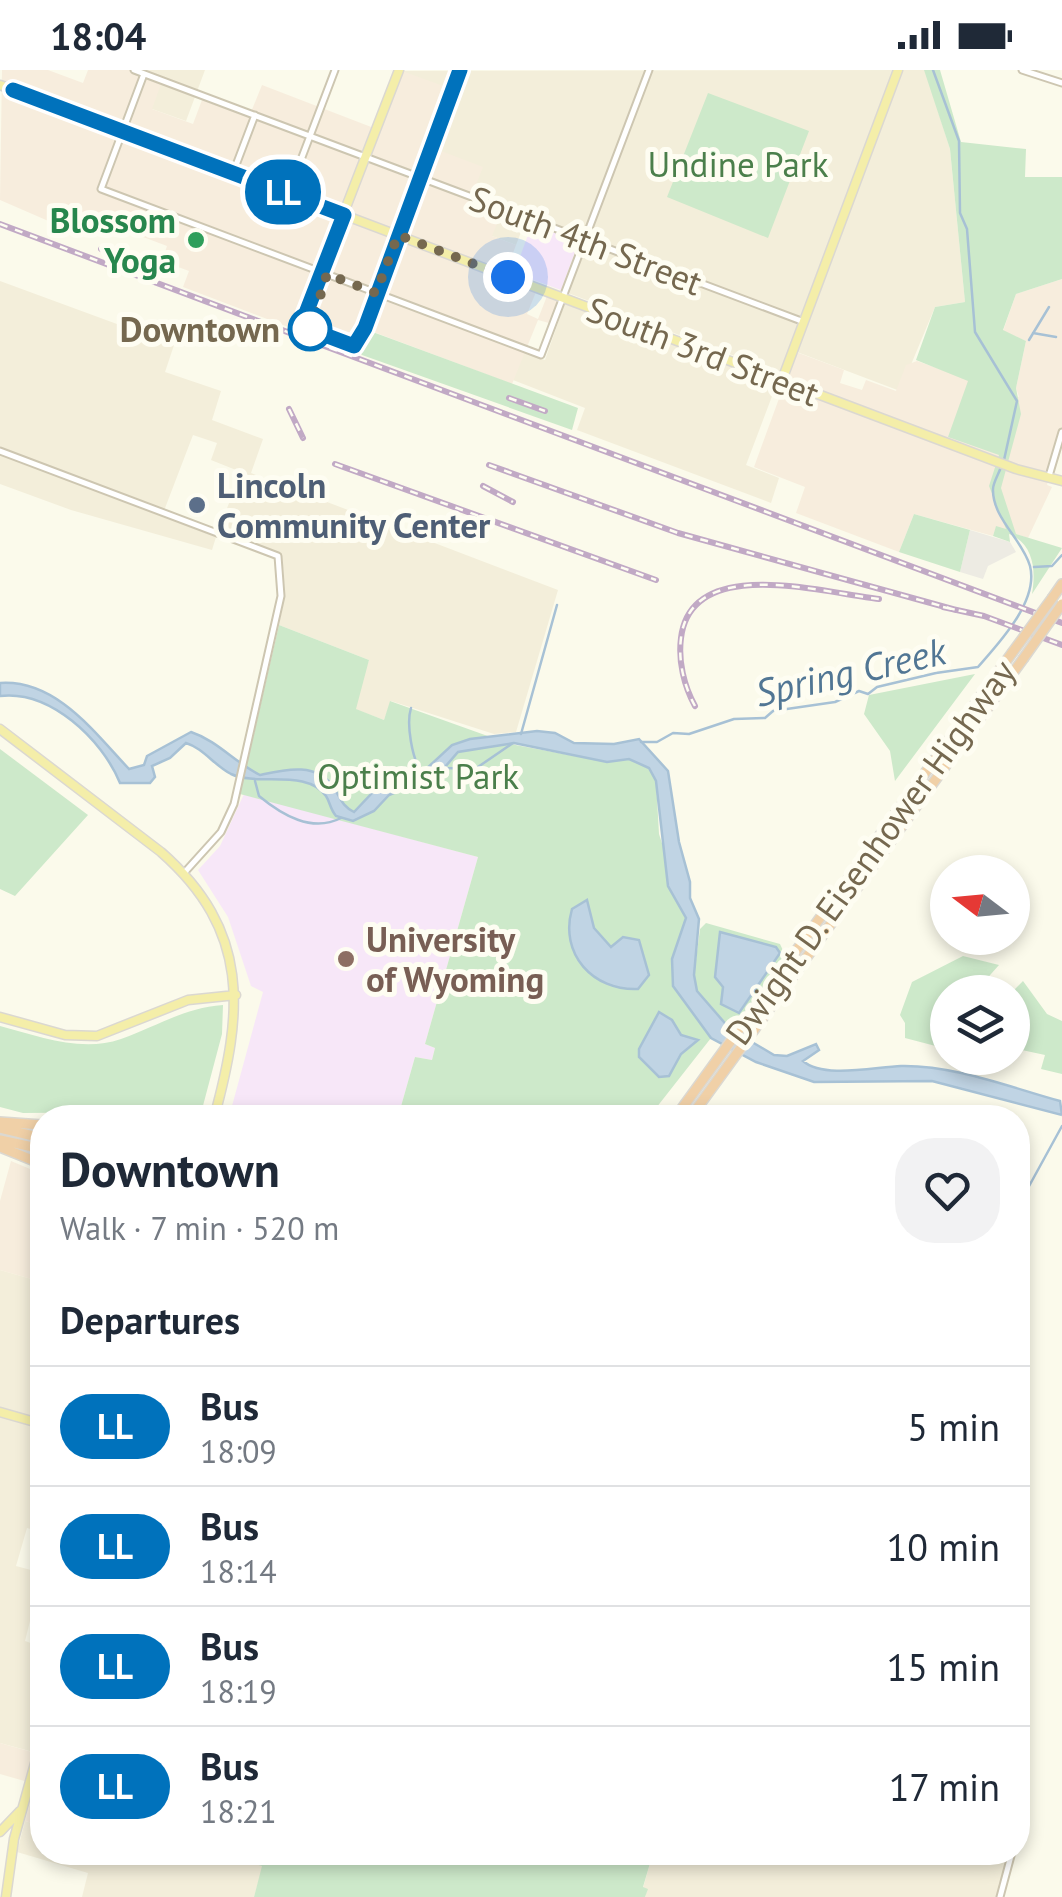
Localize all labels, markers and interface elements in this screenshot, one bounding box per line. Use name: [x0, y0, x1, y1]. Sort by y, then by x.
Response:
text: 18:04: [50, 11, 146, 60]
park label: Undine Park: [648, 141, 829, 187]
line badge: LL: [238, 160, 328, 224]
text: LL: [265, 169, 301, 215]
street label: South 4th Street: [463, 175, 709, 305]
place label: Blossom Yoga: [50, 197, 176, 283]
marker: Blossom Yoga: [185, 229, 207, 251]
your location: [483, 252, 533, 302]
street label: South 3rd Street: [580, 286, 826, 416]
place label: Downtown: [120, 306, 280, 352]
marker: Downtown: [289, 308, 331, 350]
place label: Lincoln Community Center: [217, 462, 491, 548]
marker: Lincoln Community Center: [186, 494, 208, 516]
water label: Spring Creek: [750, 625, 952, 717]
street label: Dwight D. Eisenhower Highway: [715, 650, 1025, 1054]
park label: Optimist Park: [317, 753, 519, 799]
north arrow: [930, 855, 1030, 955]
map controls: [930, 855, 1030, 1075]
place label: University of Wyoming: [366, 916, 544, 1002]
marker: University of Wyoming: [335, 948, 357, 970]
button: layers: [930, 975, 1030, 1075]
text: Downtown: [60, 1138, 280, 1200]
button: heart: [895, 1138, 1000, 1243]
text: Walk · 7 min · 520 m: [60, 1207, 339, 1249]
text: Departures: [60, 1295, 240, 1344]
text: Bus: [200, 1381, 259, 1430]
text: 5 min: [907, 1402, 1000, 1451]
text: LL: [97, 1403, 133, 1449]
text: 18:09: [200, 1430, 277, 1472]
text: Bus: [200, 1501, 259, 1550]
text: 10 min: [887, 1522, 1000, 1571]
text: LL: [97, 1523, 133, 1569]
text: 18:14: [200, 1550, 277, 1592]
text: Bus: [200, 1621, 259, 1670]
text: 15 min: [887, 1642, 1000, 1691]
text: LL: [97, 1643, 133, 1689]
text: 18:19: [200, 1670, 277, 1712]
text: Bus: [200, 1741, 259, 1790]
text: 17 min: [889, 1762, 1000, 1811]
text: LL: [97, 1763, 133, 1809]
text: 18:21: [200, 1790, 277, 1832]

